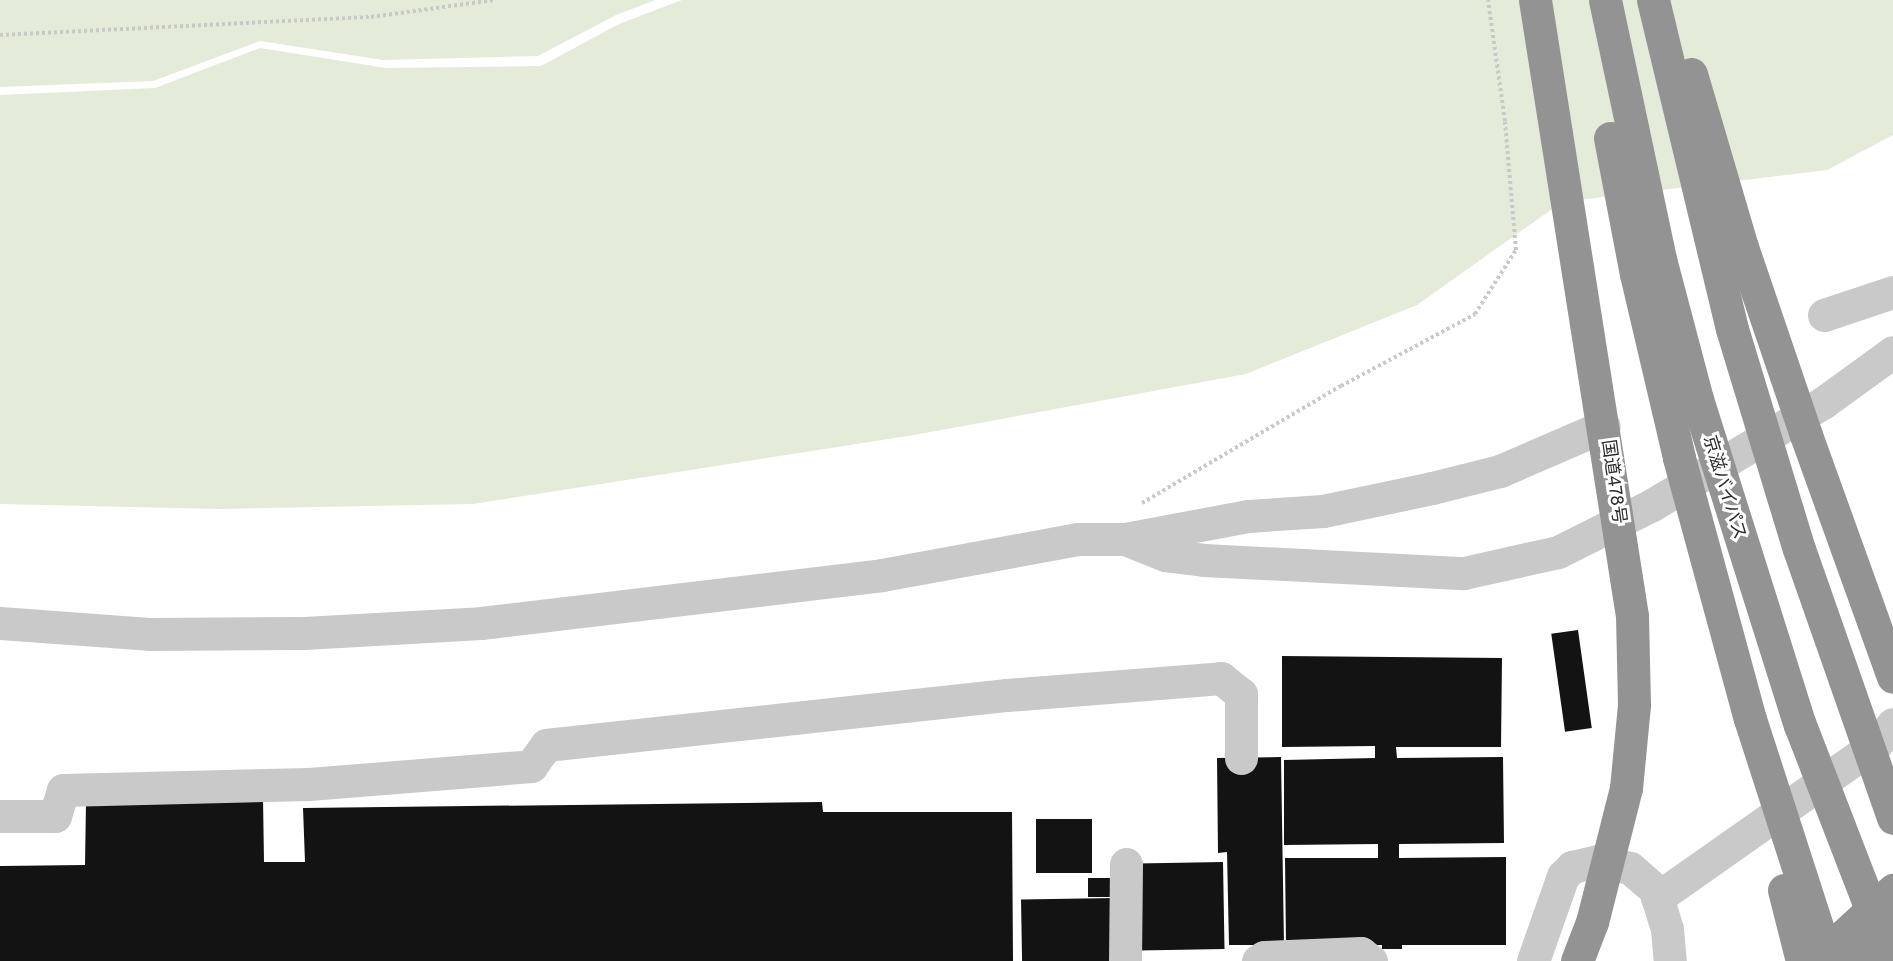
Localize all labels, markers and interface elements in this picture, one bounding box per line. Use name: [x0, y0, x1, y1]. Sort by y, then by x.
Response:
street label: 京滋バイパス: [1697, 433, 1749, 543]
street label: 国道478号: [1595, 438, 1629, 526]

